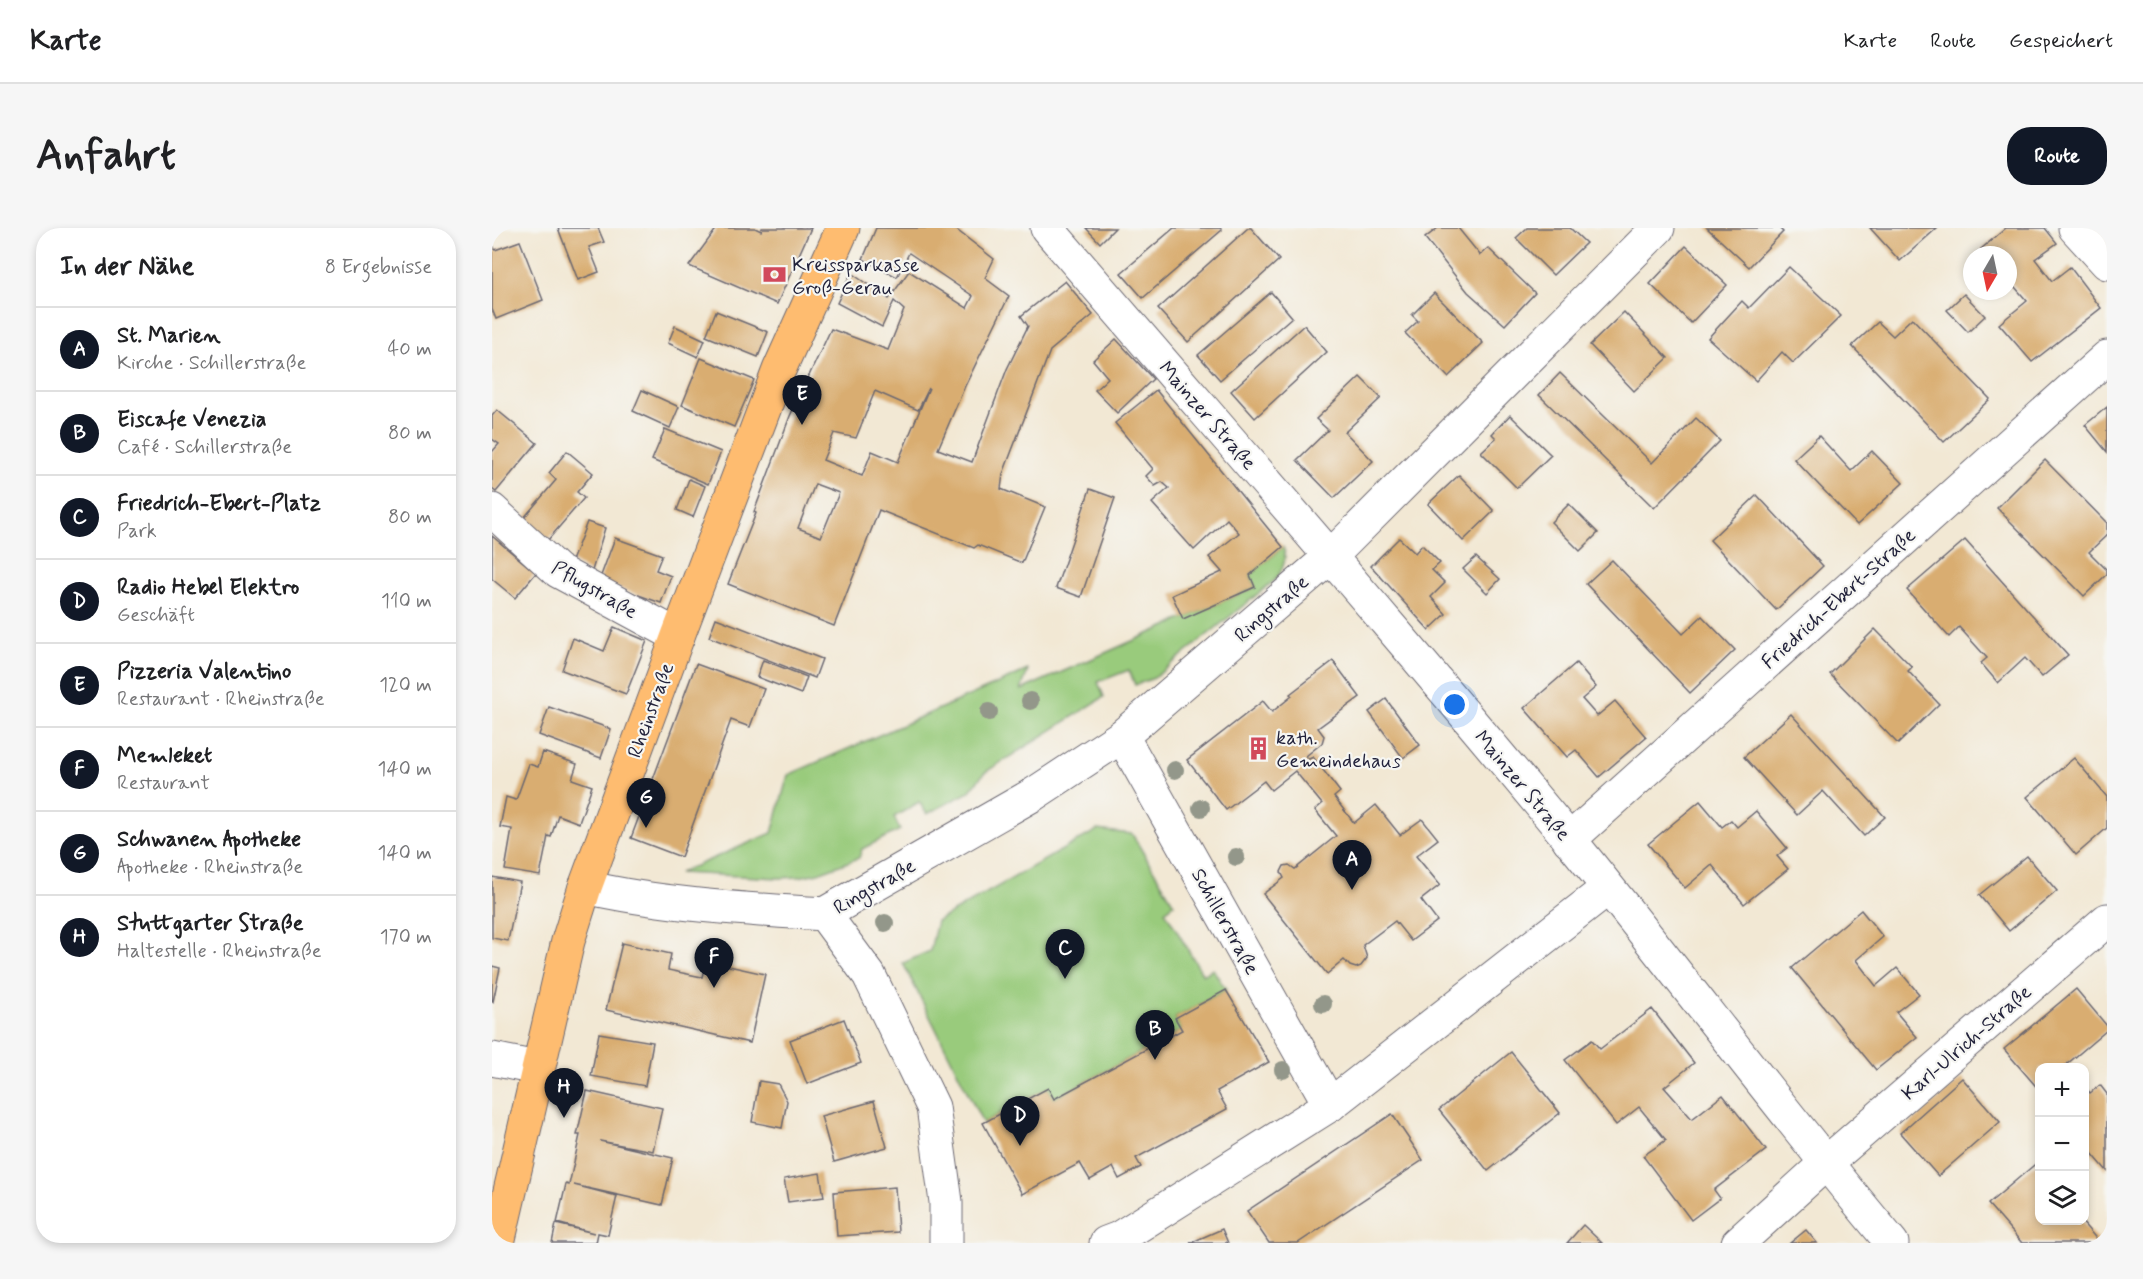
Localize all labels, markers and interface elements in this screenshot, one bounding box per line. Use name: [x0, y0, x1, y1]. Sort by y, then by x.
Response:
text: Karte: [30, 23, 102, 60]
text: Karte: [1844, 27, 1897, 55]
text: Route: [1930, 27, 1976, 55]
text: Gespeichert: [2009, 27, 2113, 55]
button: Route: [2007, 127, 2107, 185]
text: Anfahrt: [36, 129, 176, 184]
north arrow: [1963, 246, 2017, 300]
text: In der Nähe: [60, 250, 194, 284]
place label: Kreissparkasse Groß-Gerau: [792, 252, 920, 302]
text: 8 Ergebnisse: [325, 254, 432, 281]
bank icon: Kreissparkasse Groß-Gerau: [761, 262, 787, 288]
text: St. Marien: [117, 322, 220, 350]
text: A: [73, 336, 86, 363]
text: 40 m: [388, 336, 432, 363]
text: Kirche · Schillerstraße: [117, 350, 306, 377]
street label: Mainzer Straße: [1152, 356, 1262, 476]
pin: E: [782, 376, 822, 425]
text: Eiscafe Venezia: [117, 406, 267, 434]
text: B: [73, 420, 86, 447]
text: 80 m: [388, 420, 432, 447]
text: Café · Schillerstraße: [117, 434, 292, 461]
text: Friedrich-Ebert-Platz: [117, 490, 321, 518]
text: C: [72, 504, 87, 531]
text: 80 m: [388, 504, 432, 531]
text: Park: [117, 518, 157, 545]
street label: Friedrich-Ebert-Straße: [1756, 522, 1922, 676]
street label: Pflugstraße: [546, 555, 642, 626]
street label: Ringstraße: [1229, 569, 1316, 650]
text: Radio Hebel Elektro: [117, 574, 299, 602]
text: D: [73, 588, 86, 615]
text: 110 m: [381, 588, 432, 615]
text: Geschäft: [117, 602, 195, 629]
text: Pizzeria Valentino: [117, 658, 291, 686]
street label: Rheinstraße: [622, 659, 681, 762]
text: E: [74, 672, 85, 699]
text: 120 m: [379, 672, 432, 699]
text: Restaurant · Rheinstraße: [117, 686, 325, 713]
your location: [1440, 690, 1469, 719]
place label: kath. Gemeindehaus: [1276, 725, 1401, 775]
street label: Mainzer Straße: [1468, 725, 1576, 847]
building icon: kath. Gemeindehaus: [1245, 736, 1271, 762]
text: Memleket: [117, 742, 212, 770]
text: F: [74, 756, 85, 783]
text: 140 m: [378, 756, 432, 783]
text: Restaurant: [117, 770, 210, 797]
pin: G: [626, 778, 666, 828]
text: Schwanen Apotheke: [117, 826, 301, 854]
text: G: [73, 840, 86, 867]
text: 140 m: [378, 840, 432, 867]
pin: A: [1332, 840, 1372, 890]
street label: Ringstraße: [829, 853, 921, 922]
text: Apotheke · Rheinstraße: [117, 854, 303, 881]
street label: Schillerstraße: [1184, 864, 1265, 980]
text: Stuttgarter Straße: [117, 910, 303, 938]
text: H: [73, 924, 86, 951]
text: 170 m: [380, 924, 432, 951]
pin: C: [1046, 930, 1084, 979]
text: Haltestelle · Rheinstraße: [117, 938, 322, 965]
pin: F: [694, 938, 734, 988]
street label: Karl-Ulrich-Straße: [1896, 979, 2038, 1107]
pin: B: [1136, 1010, 1174, 1060]
map controls: [2035, 1063, 2089, 1225]
button: +: [2035, 1063, 2089, 1117]
pin: H: [544, 1068, 584, 1118]
pin: D: [1000, 1096, 1040, 1146]
button: −: [2035, 1117, 2089, 1171]
button: layers: [2035, 1171, 2089, 1225]

